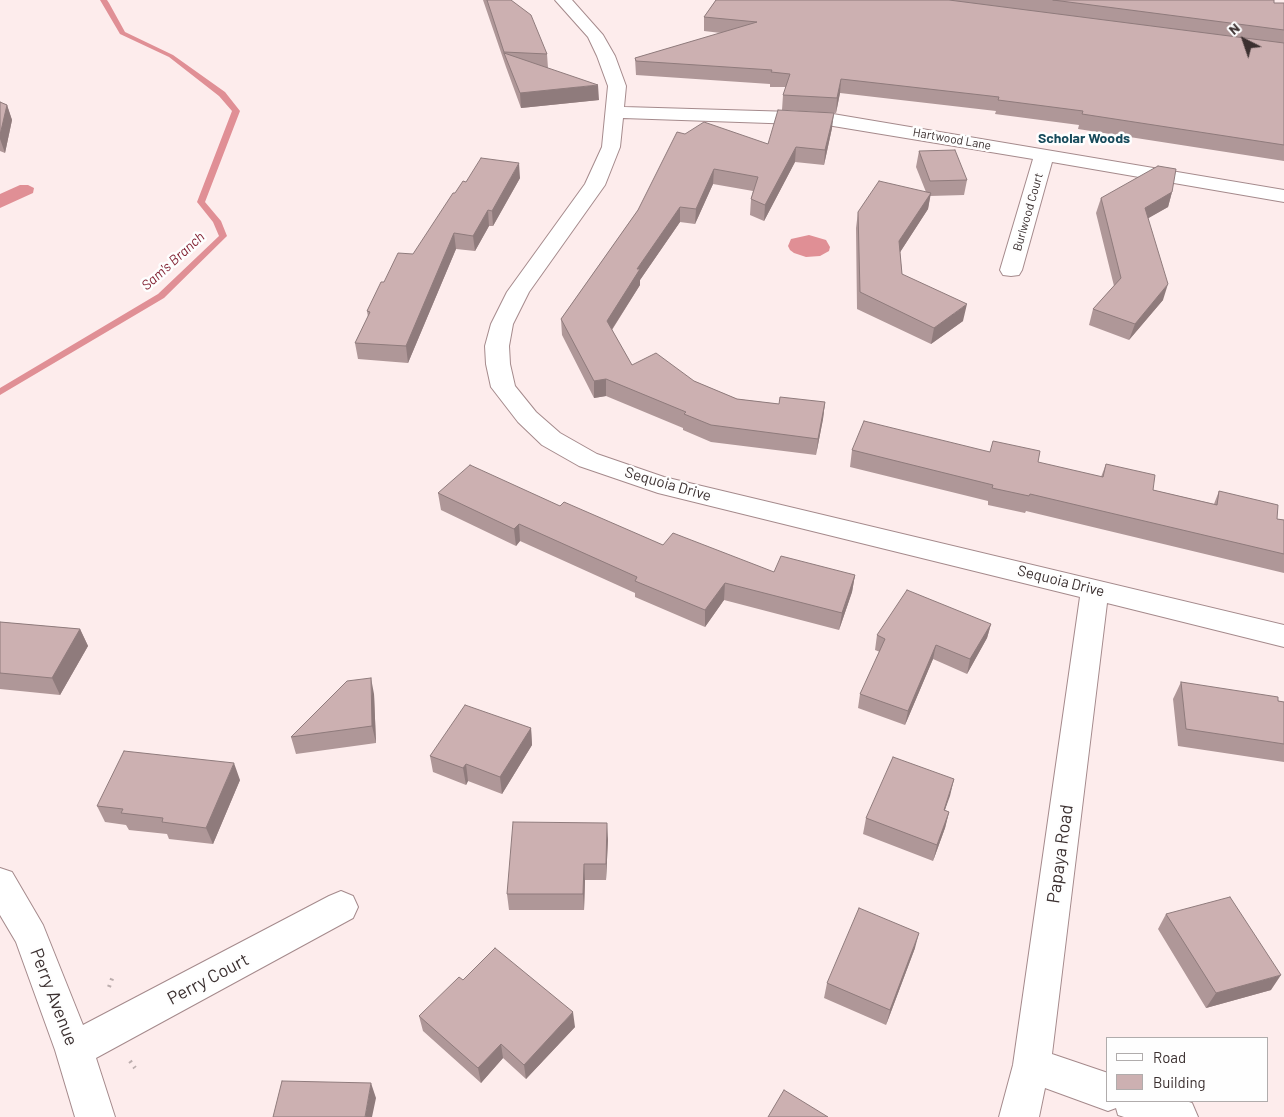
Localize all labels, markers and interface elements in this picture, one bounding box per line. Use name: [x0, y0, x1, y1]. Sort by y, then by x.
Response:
north arrow: [1219, 15, 1269, 65]
text: N: [1225, 19, 1243, 38]
street label: Hartwood Lane: [912, 125, 992, 153]
district label: Scholar Woods: [1038, 130, 1130, 146]
street label: Burlwood Court: [1010, 171, 1046, 253]
water label: Sam's Branch: [138, 228, 208, 294]
street label: Sequoia Drive: [623, 463, 713, 505]
street label: Sequoia Drive: [1016, 561, 1106, 601]
street label: Papaya Road: [1042, 803, 1078, 905]
street label: Perry Avenue: [26, 945, 82, 1049]
street label: Perry Court: [164, 949, 252, 1009]
legend: [1106, 1037, 1269, 1102]
text: Road: [1153, 1048, 1186, 1066]
text: Building: [1153, 1073, 1206, 1091]

